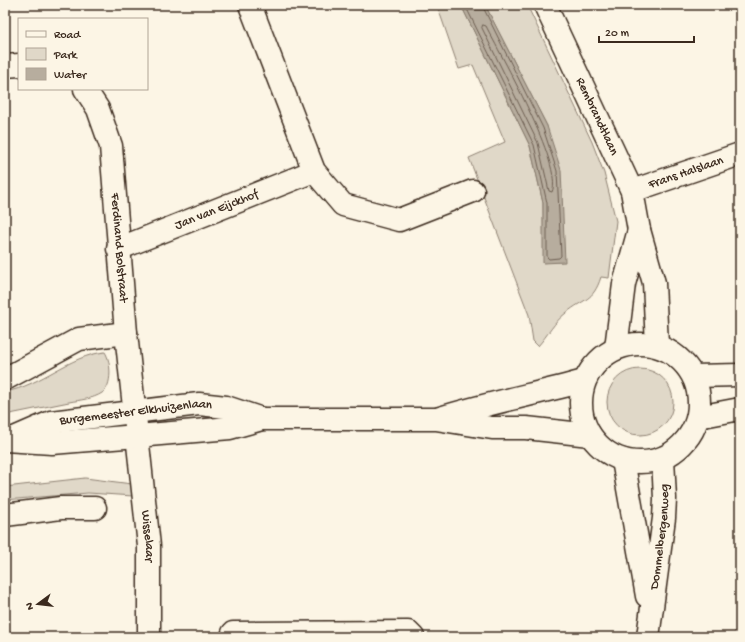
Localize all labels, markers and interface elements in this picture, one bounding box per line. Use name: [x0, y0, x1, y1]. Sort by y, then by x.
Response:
legend: [18, 18, 148, 90]
scale bar: [599, 18, 694, 44]
text: 20 m: [605, 27, 630, 41]
text: Road: [54, 29, 81, 43]
text: Park: [53, 49, 79, 63]
text: Water: [54, 69, 88, 83]
street label: Rembrandtlaan: [573, 75, 622, 158]
street label: Frans Halslaan: [645, 152, 726, 193]
street label: Jan van Eijckhof: [173, 186, 261, 233]
street label: Ferdinand Bolstraat: [107, 191, 131, 304]
street label: Burgemeester Elkhuizenlaan: [58, 396, 214, 429]
street label: Dommelbergenweg: [647, 484, 673, 591]
street label: Wisselaar: [138, 509, 157, 564]
north arrow: [18, 584, 58, 624]
text: N: [24, 601, 37, 611]

